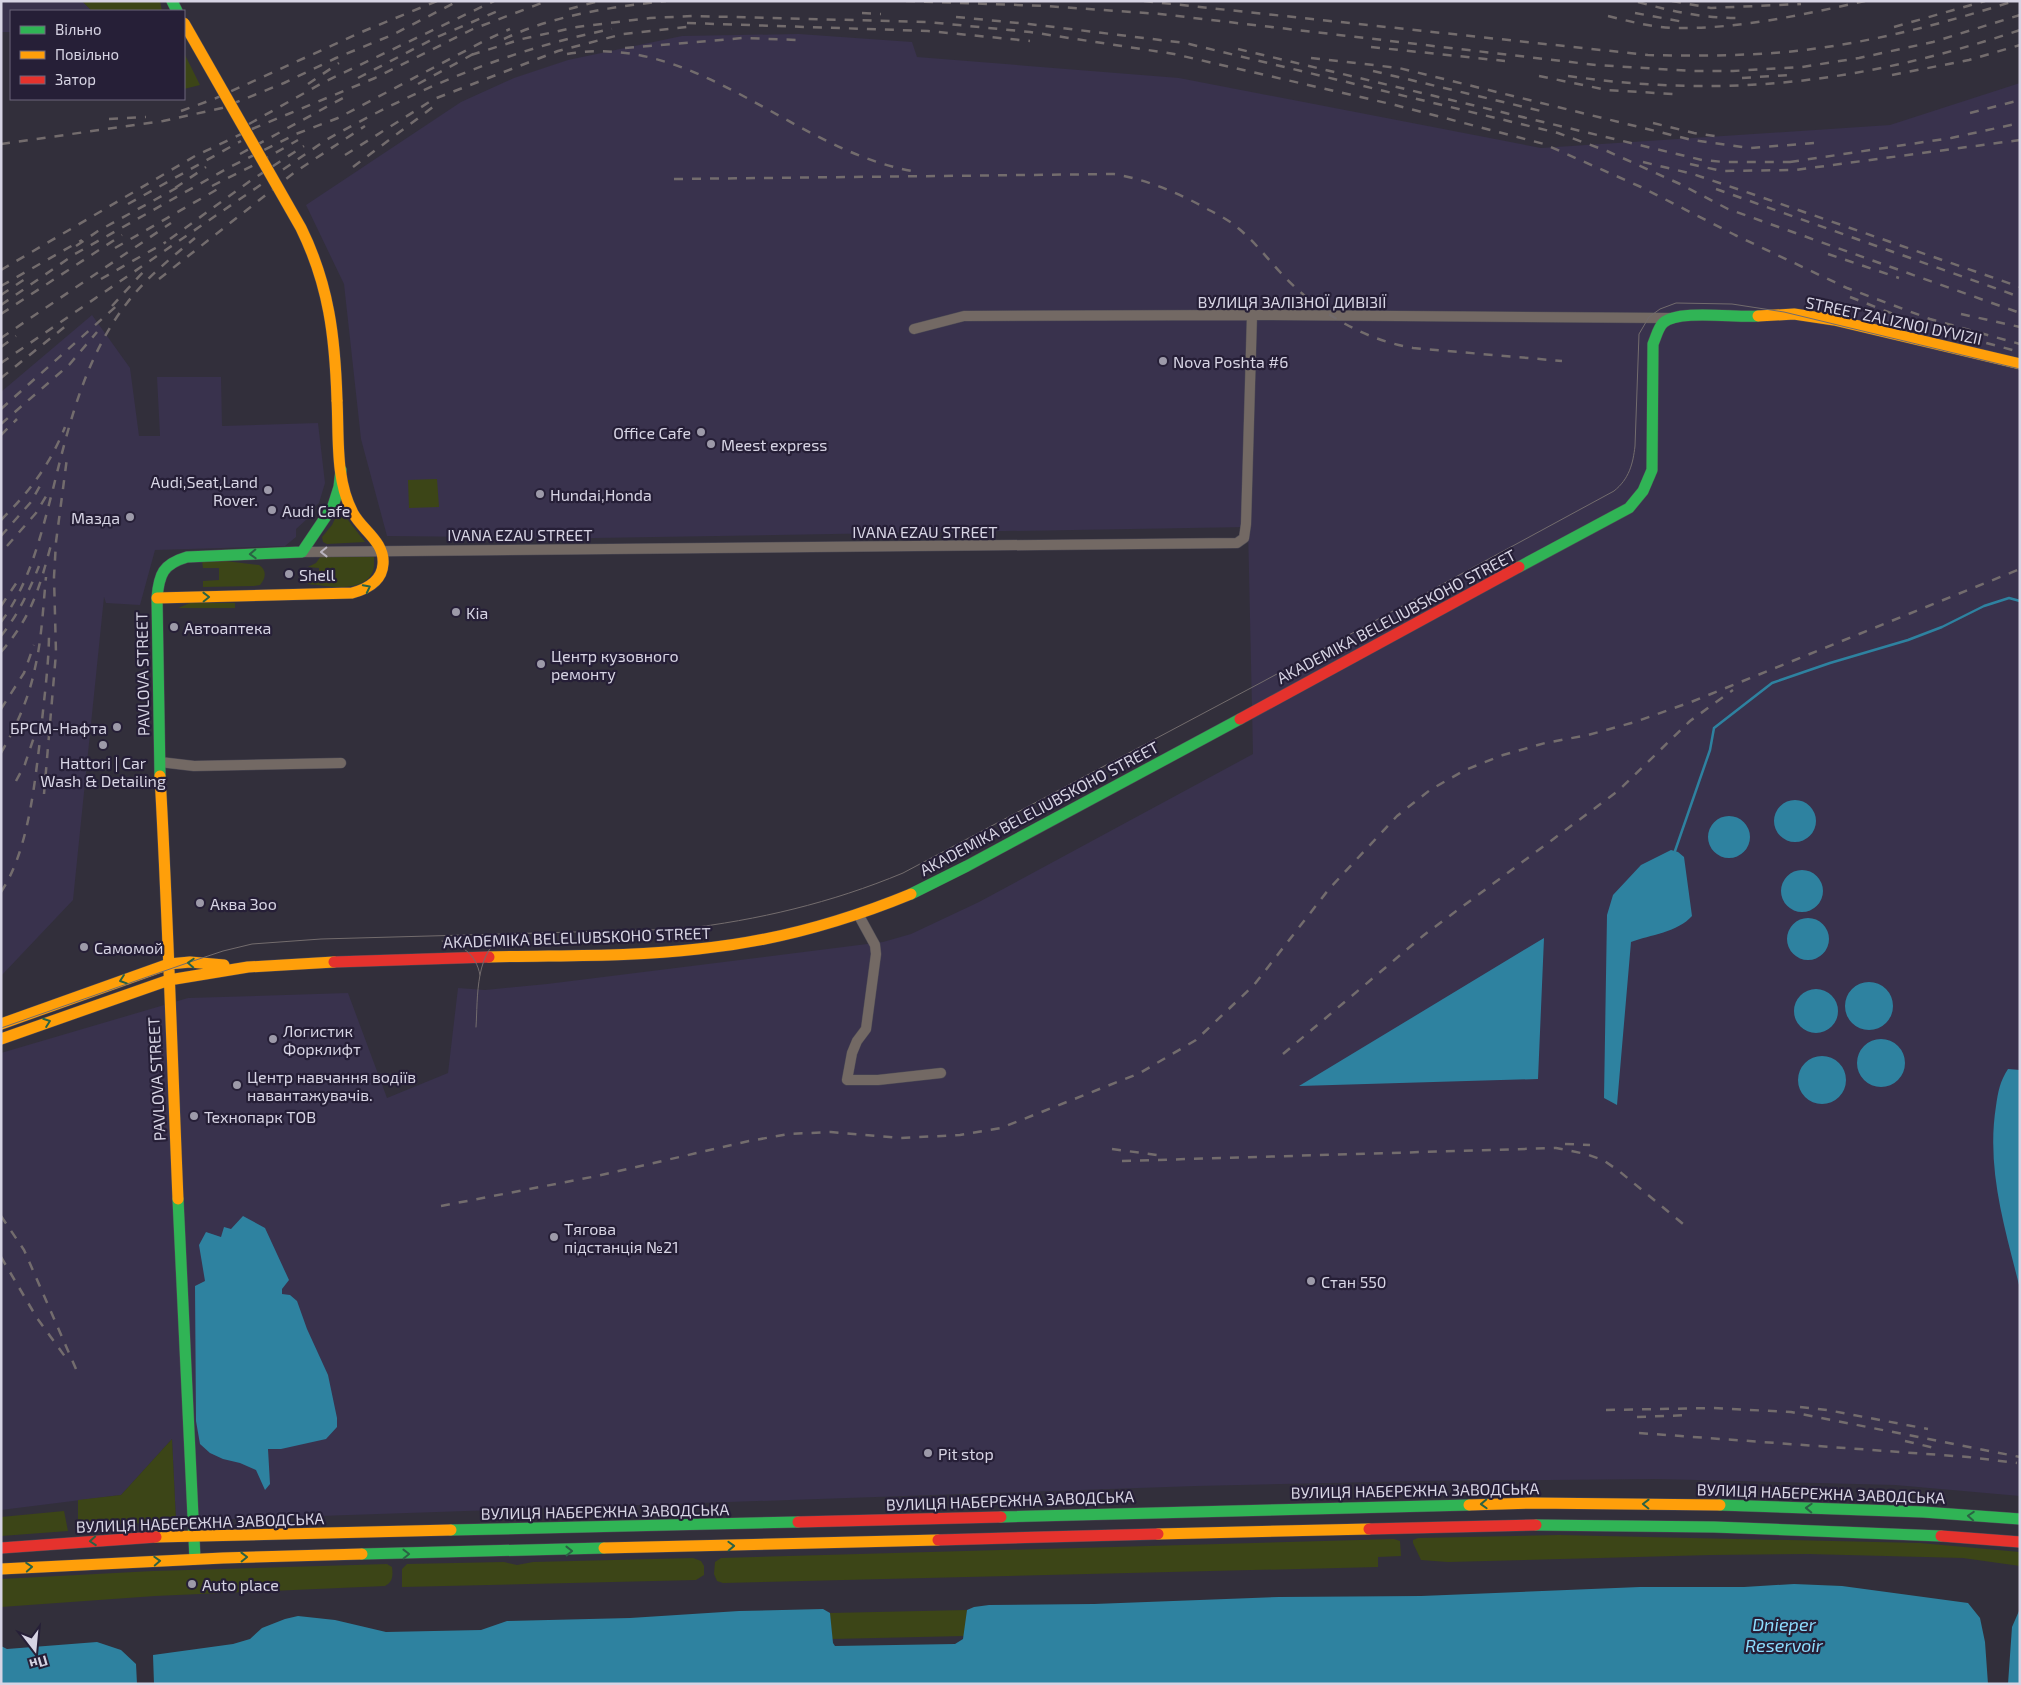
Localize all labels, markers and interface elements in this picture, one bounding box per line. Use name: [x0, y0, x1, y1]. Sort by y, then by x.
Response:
legend: [10, 10, 185, 100]
text: Вільно: [55, 20, 102, 38]
text: Повільно: [55, 45, 119, 63]
text: Затор: [55, 70, 96, 88]
street label: ВУЛИЦЯ ЗАЛІЗНОЇ ДИВІЗІЇ: [1198, 292, 1387, 311]
street label: STREET ZALIZNOI DYVIZII: [1804, 292, 1984, 348]
place label: Nova Poshta #6: [1173, 352, 1288, 371]
marker: Nova Poshta #6: [1157, 355, 1169, 367]
place label: Office Cafe: [613, 423, 691, 442]
marker: Office Cafe: [695, 426, 707, 438]
place label: Meest express: [721, 435, 827, 454]
marker: Meest express: [705, 438, 717, 450]
place label: Audi,Seat,Land Rover.: [151, 472, 258, 509]
marker: Audi,Seat,Land Rover.: [262, 484, 274, 496]
place label: Hundai,Honda: [550, 485, 652, 504]
marker: Hundai,Honda: [534, 488, 546, 500]
place label: Audi Cafe: [282, 501, 350, 520]
marker: Audi Cafe: [266, 504, 278, 516]
place label: Мазда: [71, 508, 120, 527]
marker: Мазда: [124, 511, 136, 523]
street label: IVANA EZAU STREET: [852, 522, 998, 541]
street label: IVANA EZAU STREET: [447, 525, 593, 544]
street label: AKADEMIKA BELELIUBSKOHO STREET: [1273, 545, 1519, 687]
one-way arrow: [320, 546, 328, 557]
one-way arrow: [249, 549, 257, 560]
place label: Shell: [299, 565, 336, 584]
marker: Shell: [283, 568, 295, 580]
one-way arrow: [362, 583, 371, 594]
one-way arrow: [202, 592, 210, 602]
place label: Kia: [466, 603, 488, 622]
marker: Kia: [450, 606, 462, 618]
street label: PAVLOVA STREET: [131, 612, 153, 736]
place label: Автоаптека: [184, 618, 271, 637]
marker: Автоаптека: [168, 621, 180, 633]
place label: Центр кузовного ремонту: [551, 646, 679, 684]
marker: Центр кузовного ремонту: [535, 658, 547, 670]
place label: БРСМ-Нафта: [10, 718, 107, 737]
marker: БРСМ-Нафта: [111, 721, 123, 733]
street label: AKADEMIKA BELELIUBSKOHO STREET: [916, 737, 1162, 879]
marker: Hattori | Car Wash & Detailing: [97, 739, 109, 751]
place label: Hattori | Car Wash & Detailing: [40, 753, 166, 790]
place label: Аква Зоо: [210, 894, 277, 913]
marker: Аква Зоо: [194, 897, 206, 909]
street label: AKADEMIKA BELELIUBSKOHO STREET: [443, 923, 711, 951]
place label: Самомой: [94, 938, 163, 957]
marker: Самомой: [78, 941, 90, 953]
one-way arrow: [187, 957, 195, 968]
one-way arrow: [119, 974, 128, 984]
street label: PAVLOVA STREET: [143, 1016, 169, 1142]
one-way arrow: [42, 1018, 51, 1028]
place label: Логистик Форклифт: [283, 1021, 361, 1058]
marker: Логистик Форклифт: [267, 1033, 279, 1045]
place label: Центр навчання водіїв навантажувачів.: [247, 1067, 416, 1105]
marker: Центр навчання водіїв навантажувачів.: [231, 1079, 243, 1091]
place label: Технопарк ТОВ: [204, 1107, 316, 1126]
marker: Технопарк ТОВ: [188, 1110, 200, 1122]
place label: Тягова пiдстанцiя №21: [564, 1219, 679, 1256]
marker: Тягова пiдстанцiя №21: [548, 1231, 560, 1243]
place label: Стан 550: [1321, 1272, 1386, 1291]
marker: Стан 550: [1305, 1275, 1317, 1287]
place label: Pit stop: [938, 1444, 994, 1463]
marker: Pit stop: [922, 1447, 934, 1459]
street label: ВУЛИЦЯ НАБЕРЕЖНА ЗАВОДСЬКА: [1290, 1478, 1540, 1502]
street label: ВУЛИЦЯ НАБЕРЕЖНА ЗАВОДСЬКА: [1696, 1479, 1946, 1507]
street label: ВУЛИЦЯ НАБЕРЕЖНА ЗАВОДСЬКА: [885, 1486, 1135, 1514]
street label: ВУЛИЦЯ НАБЕРЕЖНА ЗАВОДСЬКА: [480, 1499, 730, 1523]
one-way arrow: [1480, 1499, 1488, 1509]
one-way arrow: [1642, 1499, 1650, 1509]
one-way arrow: [1805, 1503, 1813, 1514]
street label: ВУЛИЦЯ НАБЕРЕЖНА ЗАВОДСЬКА: [75, 1508, 325, 1536]
one-way arrow: [1967, 1510, 1975, 1521]
one-way arrow: [89, 1535, 97, 1546]
one-way arrow: [728, 1541, 736, 1551]
one-way arrow: [565, 1545, 573, 1556]
one-way arrow: [403, 1549, 411, 1559]
one-way arrow: [240, 1552, 248, 1563]
one-way arrow: [154, 1556, 161, 1566]
one-way arrow: [25, 1562, 33, 1573]
place label: Auto place: [202, 1575, 279, 1594]
marker: Auto place: [186, 1578, 198, 1590]
water label: Dnieper Reservoir: [1745, 1613, 1824, 1656]
north arrow: [10, 1625, 60, 1675]
text: Пн: [28, 1652, 50, 1674]

